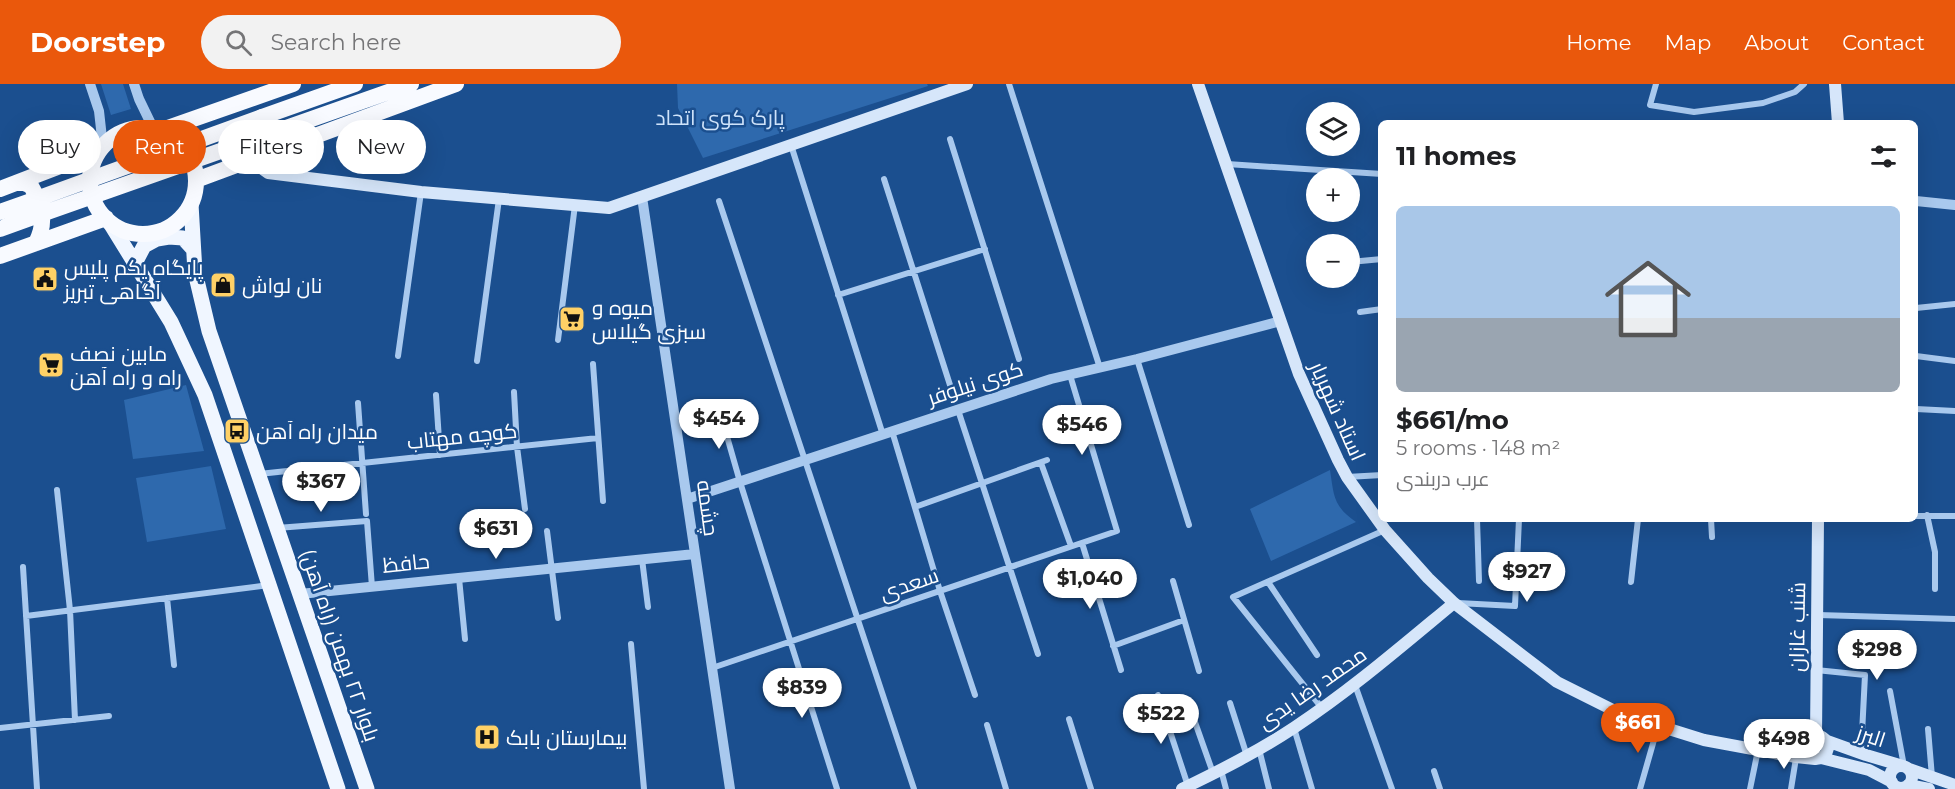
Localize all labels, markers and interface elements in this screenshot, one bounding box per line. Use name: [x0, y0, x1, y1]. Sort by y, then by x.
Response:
search box: [201, 15, 621, 69]
text: Doorstep: [30, 25, 165, 59]
icon: search: [222, 26, 255, 59]
text: Search here: [270, 29, 401, 56]
text: Home: [1566, 30, 1631, 55]
text: Map: [1664, 30, 1711, 55]
text: About: [1744, 30, 1809, 55]
text: Contact: [1842, 30, 1925, 55]
map controls: [1306, 102, 1360, 288]
button: layers: [1306, 102, 1360, 156]
park label: پارک کوی اتحاد: [655, 105, 785, 132]
chip: Buy: [18, 120, 101, 174]
chip: Rent: [113, 120, 206, 174]
chip: Filters: [218, 120, 324, 174]
chip: New: [336, 120, 426, 174]
text: 11 homes: [1396, 140, 1516, 172]
icon: filters: [1867, 140, 1900, 173]
button: +: [1306, 168, 1360, 222]
button: −: [1306, 234, 1360, 288]
icon: home: [1594, 245, 1702, 353]
place label: پایگاه یکم پلیس آگاهی تبریز: [63, 255, 204, 305]
public building icon: پایگاه یکم پلیس آگاهی تبریز: [30, 264, 60, 294]
shop icon: نان لواش: [208, 270, 238, 300]
place label: نان لواش: [242, 273, 322, 299]
place label: میوه و سبزی گیلاس: [592, 295, 706, 345]
supermarket icon: میوه و سبزی گیلاس: [557, 304, 587, 334]
place label: مابین نصف راه و راه آهن: [70, 341, 182, 391]
supermarket icon: مابین نصف راه و راه آهن: [36, 350, 66, 380]
street label: کوی نیلوفر: [923, 356, 1026, 411]
street label: استاد شهریار: [1304, 357, 1371, 465]
pin: $454: [683, 399, 755, 450]
text: $661/mo: [1396, 404, 1509, 436]
pin: $546: [1046, 405, 1118, 456]
text: $454: [693, 406, 745, 430]
text: $546: [1056, 412, 1108, 436]
bus stop icon: میدان راه آهن: [222, 416, 252, 446]
street label: کوچه مهتاب: [406, 418, 519, 456]
place label: میدان راه آهن: [256, 419, 378, 445]
text: 5 rooms · 148 m²: [1396, 436, 1560, 460]
pin: $367: [285, 462, 357, 513]
text: عرب دربندی: [1396, 467, 1490, 491]
text: $367: [296, 469, 346, 493]
street label: چشمه: [690, 479, 724, 538]
pin: $631: [460, 509, 532, 560]
text: $631: [473, 516, 519, 540]
street label: بلوار ۲۲ بهمن (راه آهن): [294, 545, 385, 745]
street label: حافظ: [381, 548, 431, 578]
pin: $927: [1491, 552, 1563, 603]
pin: $1,040: [1041, 559, 1139, 610]
text: $927: [1502, 559, 1552, 583]
street label: سعدی: [876, 562, 942, 607]
text: $1,040: [1057, 566, 1123, 590]
street label: شنب غازان: [1784, 582, 1811, 672]
pin: $298: [1841, 630, 1913, 681]
text: $298: [1852, 637, 1902, 661]
street label: محمد رضا یدی: [1253, 641, 1372, 736]
pin: $839: [766, 668, 838, 719]
text: $839: [777, 675, 827, 699]
pin: $522: [1125, 694, 1197, 745]
text: $522: [1137, 701, 1185, 725]
pin: $661: [1602, 703, 1674, 754]
text: $661: [1615, 710, 1661, 734]
pin: $498: [1748, 719, 1820, 770]
street label: البرز: [1852, 719, 1889, 752]
hospital icon: بیمارستان بابک: [472, 722, 502, 752]
place label: بیمارستان بابک: [506, 725, 627, 751]
text: $498: [1758, 726, 1810, 750]

